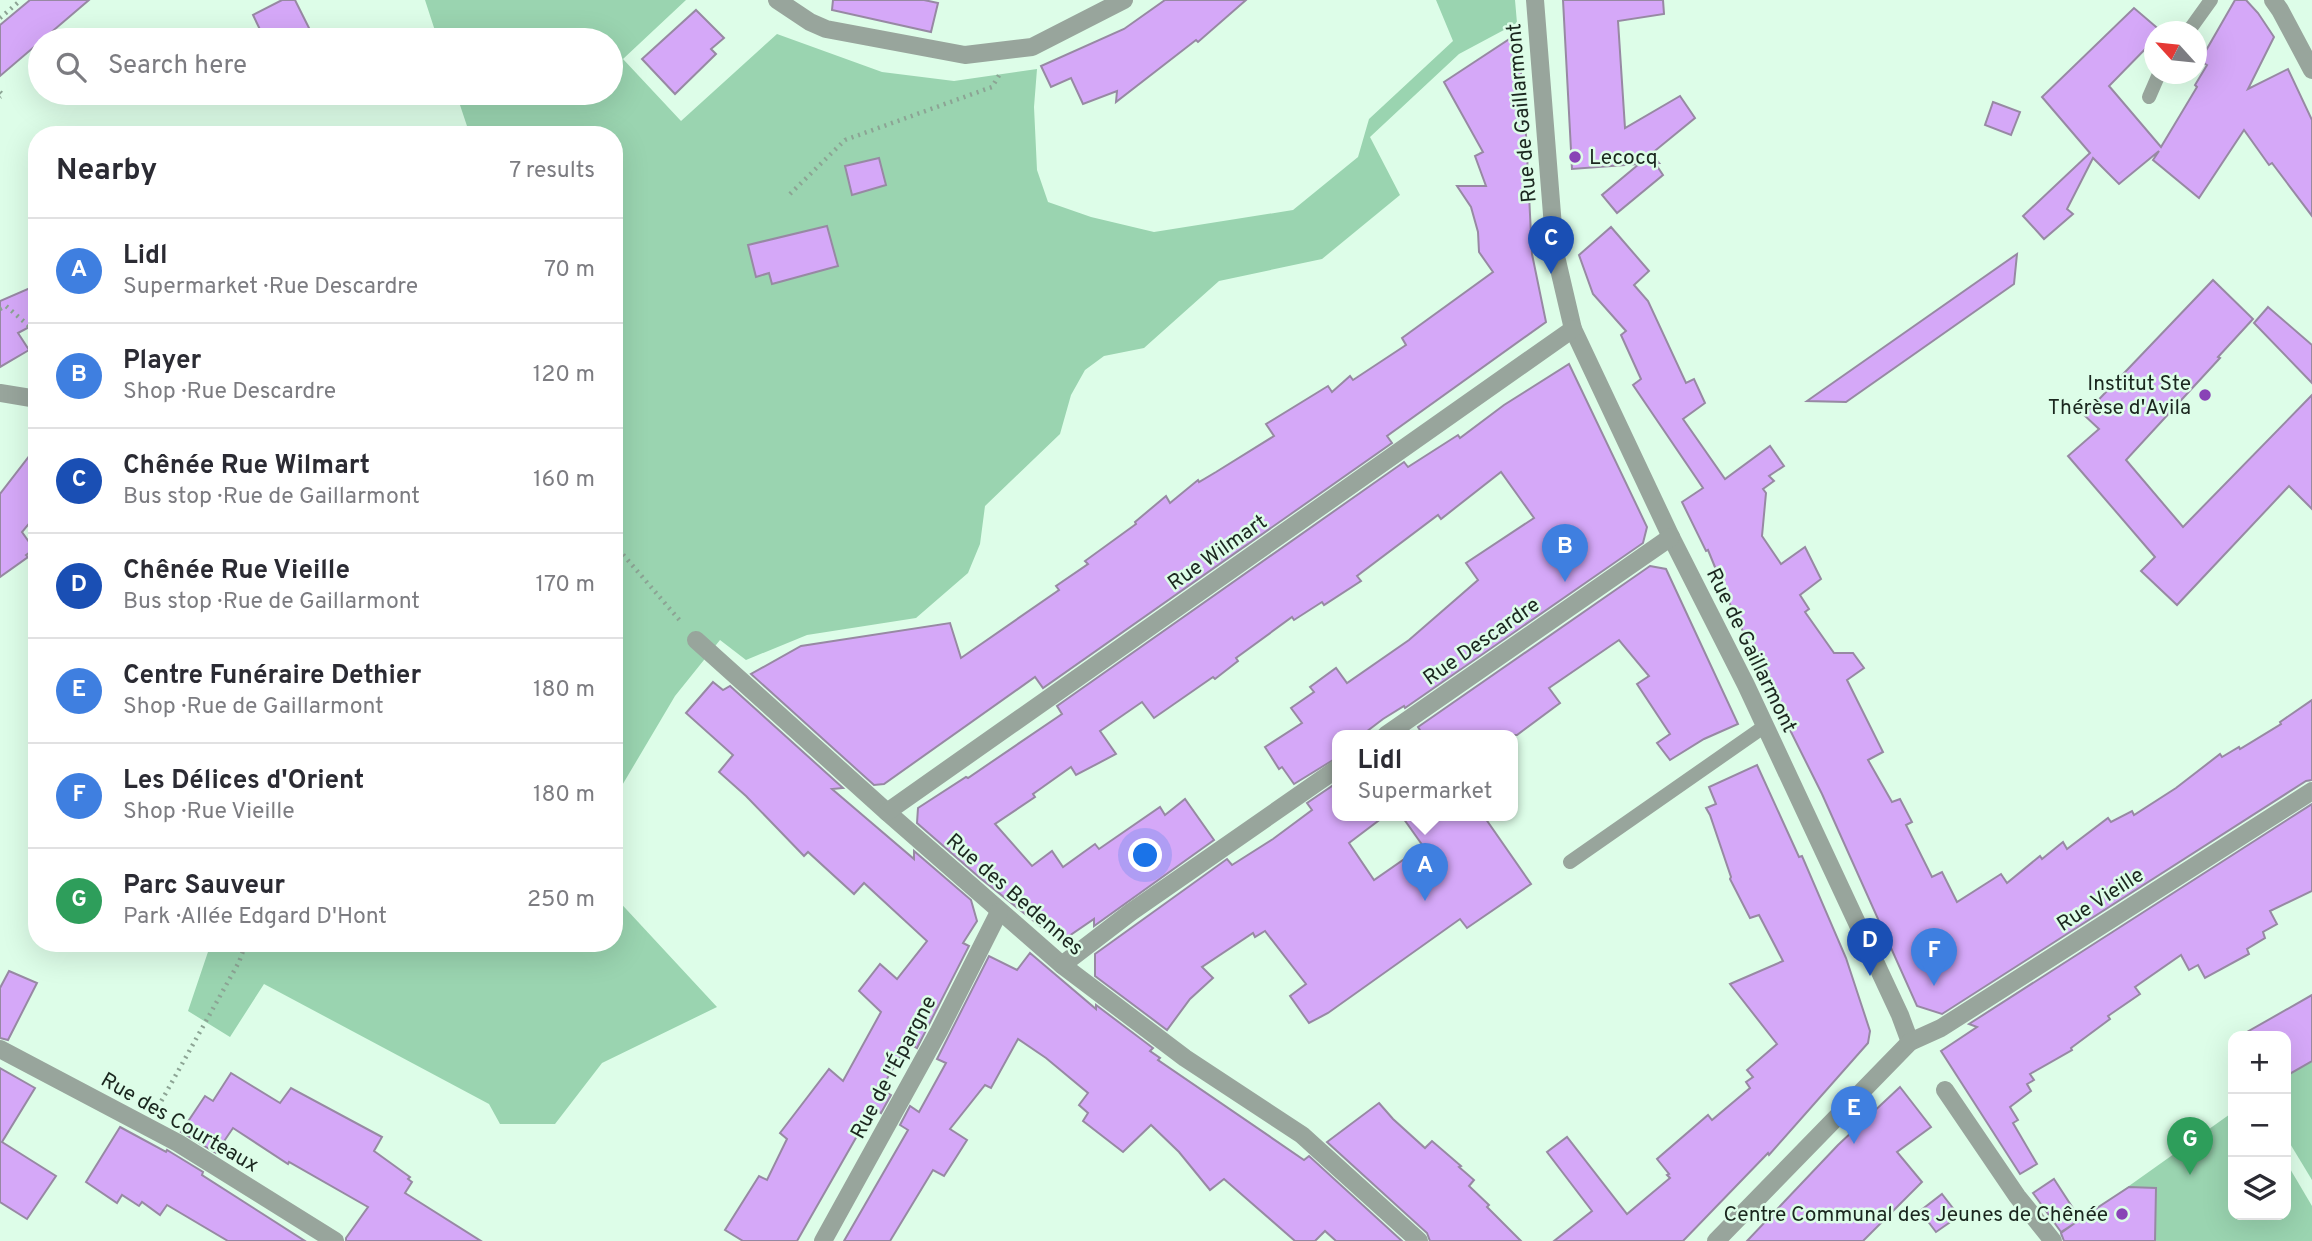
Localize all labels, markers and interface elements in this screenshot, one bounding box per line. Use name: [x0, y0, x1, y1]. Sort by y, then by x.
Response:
north arrow: [2144, 21, 2207, 84]
street label: Rue de Gaillarmont: [1501, 22, 1544, 204]
search box: [28, 28, 623, 105]
icon: search: [52, 48, 90, 86]
text: Search here: [108, 50, 247, 83]
place label: Lecocq: [1589, 145, 1658, 172]
marker: Lecocq: [1567, 149, 1583, 165]
text: Nearby: [56, 153, 157, 190]
text: 7 results: [509, 157, 595, 186]
pin: C: [1528, 216, 1574, 274]
text: Lidl: [123, 240, 168, 273]
text: A: [71, 256, 87, 285]
text: 70 m: [544, 256, 595, 285]
text: Supermarket · Rue Descardre: [123, 273, 418, 302]
text: Player: [123, 345, 201, 378]
text: B: [71, 361, 87, 390]
text: 120 m: [533, 361, 595, 390]
place label: Institut Ste Thérèse d'Avila: [2048, 371, 2191, 422]
text: Shop · Rue Descardre: [123, 378, 336, 407]
marker: Institut Ste Thérèse d'Avila: [2197, 387, 2213, 403]
text: Chênée Rue Wilmart: [123, 450, 370, 483]
text: C: [72, 466, 86, 495]
text: 160 m: [533, 466, 595, 495]
text: Bus stop · Rue de Gaillarmont: [123, 483, 420, 512]
street label: Rue Wilmart: [1163, 509, 1273, 597]
pin: B: [1542, 524, 1588, 582]
text: Chênée Rue Vieille: [123, 555, 350, 588]
street label: Rue de Gaillarmont: [1699, 564, 1802, 737]
text: D: [71, 571, 87, 600]
text: 170 m: [536, 571, 595, 600]
text: Bus stop · Rue de Gaillarmont: [123, 588, 420, 617]
street label: Rue Descardre: [1418, 592, 1545, 692]
text: Centre Funéraire Dethier: [123, 660, 421, 693]
text: E: [72, 676, 86, 705]
text: 180 m: [533, 676, 595, 705]
text: Shop · Rue de Gaillarmont: [123, 693, 384, 722]
popup: [1332, 730, 1518, 821]
text: Lidl: [1358, 745, 1402, 778]
text: Les Délices d'Orient: [123, 765, 364, 798]
text: Supermarket: [1358, 778, 1492, 807]
text: F: [72, 781, 86, 810]
text: 180 m: [533, 781, 595, 810]
text: Shop · Rue Vieille: [123, 798, 295, 827]
street label: Rue des Bedennes: [940, 828, 1088, 962]
your location: [1128, 838, 1162, 872]
pin: A: [1402, 843, 1448, 901]
street label: Rue Vieille: [2052, 862, 2150, 938]
text: Parc Sauveur: [123, 870, 285, 903]
text: G: [71, 886, 87, 915]
text: 250 m: [527, 886, 595, 915]
text: Park · Allée Edgard D'Hont: [123, 903, 387, 932]
pin: D: [1847, 918, 1893, 976]
pin: F: [1911, 928, 1957, 986]
street label: Rue de l'Épargne: [844, 991, 943, 1144]
map controls: [2228, 1031, 2291, 1220]
button: +: [2228, 1031, 2291, 1094]
street label: Rue des Courteaux: [95, 1067, 263, 1180]
pin: E: [1831, 1086, 1877, 1144]
button: −: [2228, 1094, 2291, 1157]
pin: G: [2167, 1117, 2213, 1175]
button: layers: [2228, 1157, 2291, 1220]
place label: Centre Communal des Jeunes de Chênée: [1723, 1202, 2108, 1229]
marker: Centre Communal des Jeunes de Chênée: [2114, 1206, 2130, 1222]

